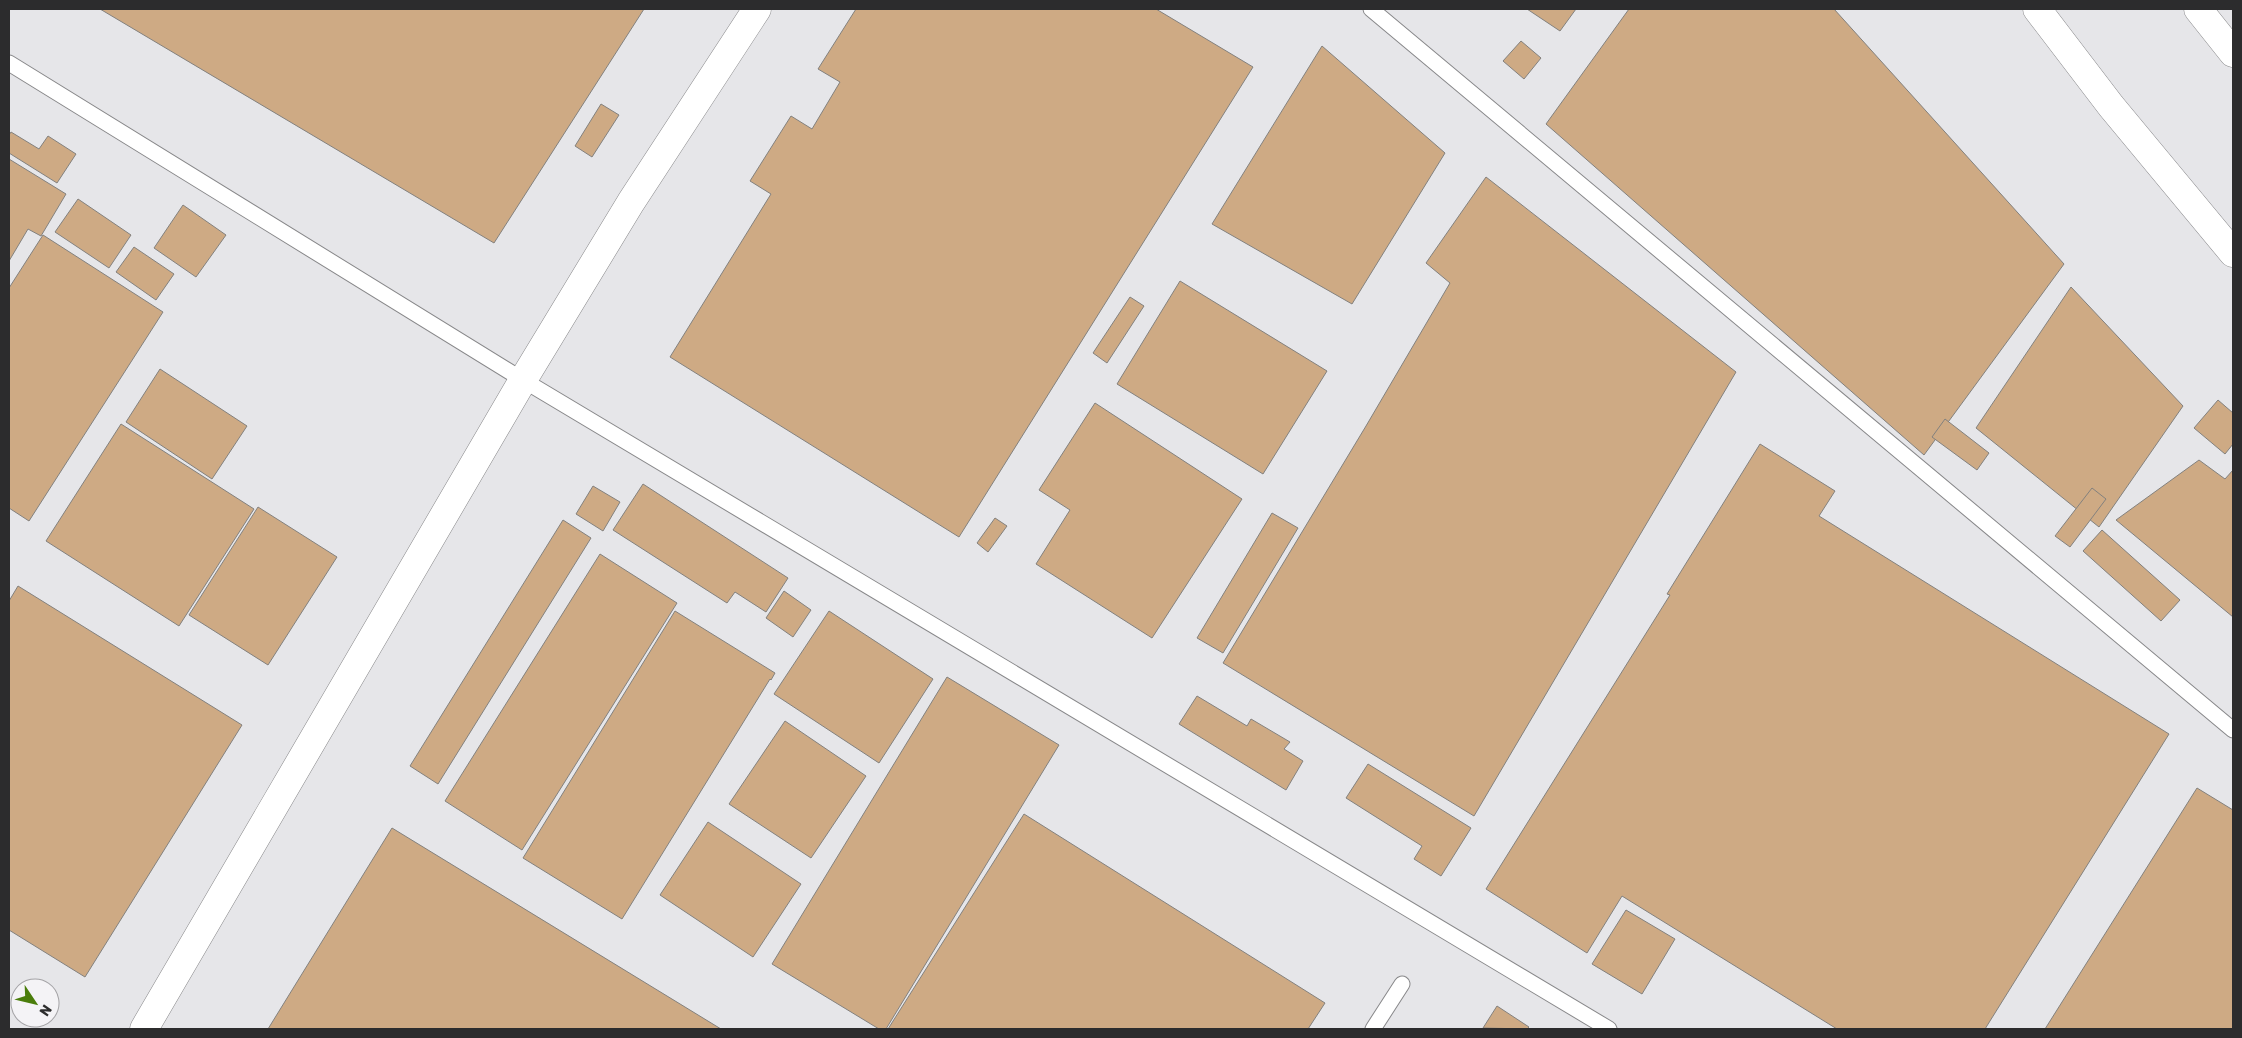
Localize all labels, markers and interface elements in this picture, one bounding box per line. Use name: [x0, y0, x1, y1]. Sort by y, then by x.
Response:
north arrow: [10, 978, 60, 1028]
text: N: [35, 1001, 55, 1019]

